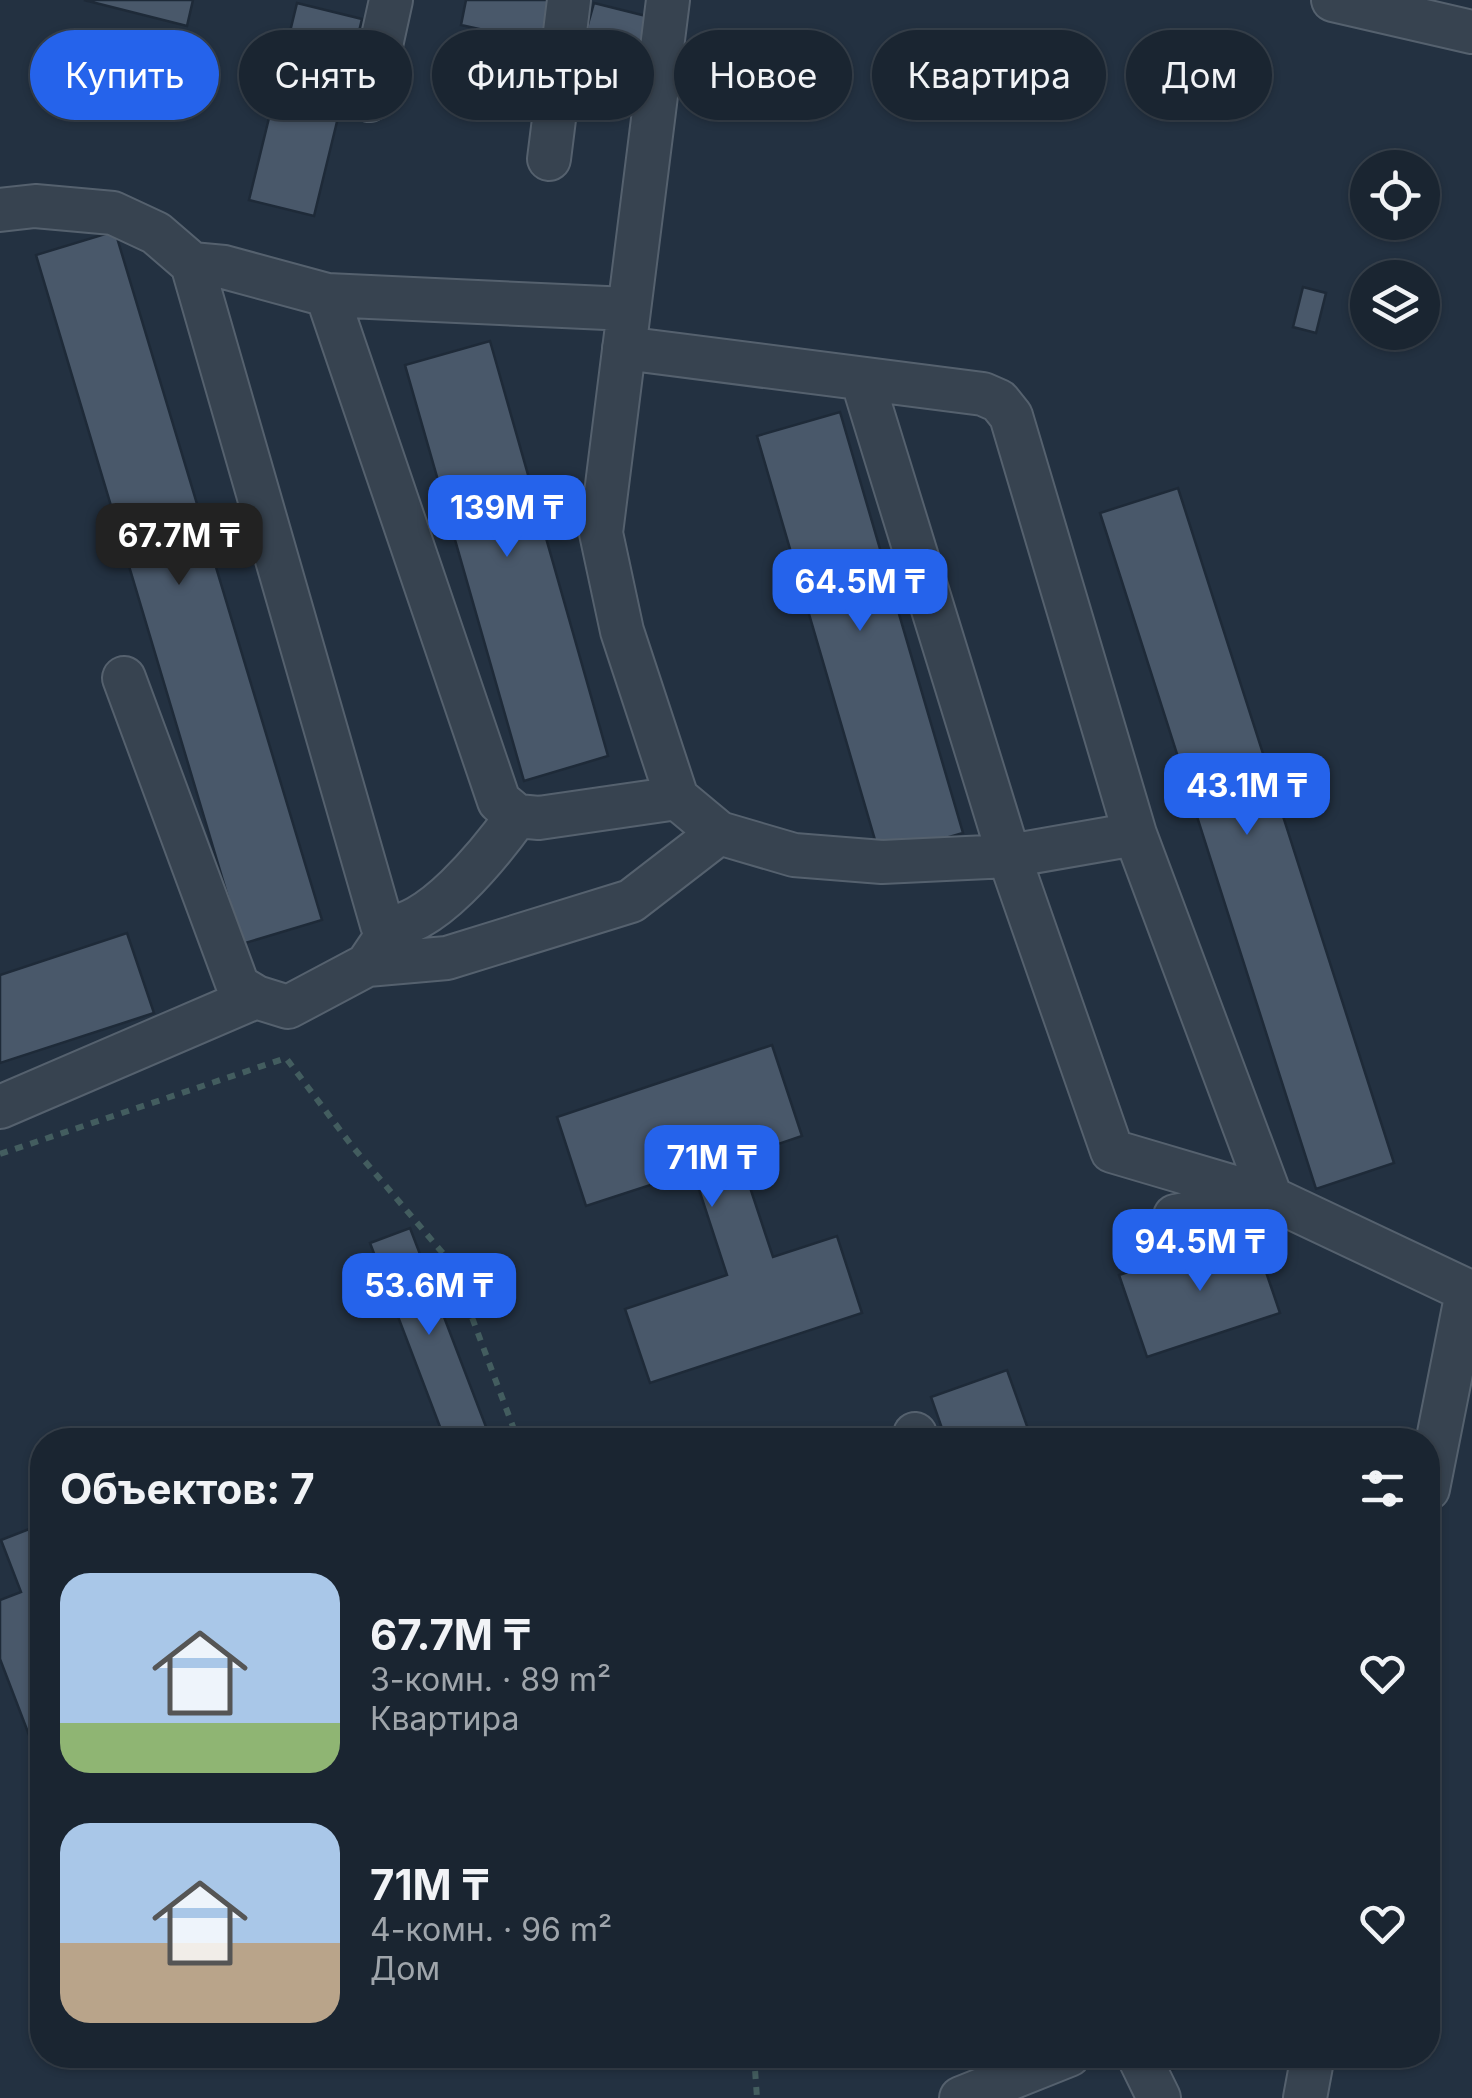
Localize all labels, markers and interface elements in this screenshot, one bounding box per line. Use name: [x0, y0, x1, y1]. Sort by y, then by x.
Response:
chip: Купить: [30, 30, 219, 120]
chip: Снять: [239, 30, 412, 120]
chip: Фильтры: [432, 30, 654, 120]
chip: Новое: [674, 30, 852, 120]
chip: Квартира: [872, 30, 1106, 120]
chip: Дом: [1126, 30, 1272, 120]
map controls: [1350, 150, 1440, 350]
button: locate: [1350, 150, 1440, 240]
button: layers: [1350, 260, 1440, 350]
pin: 139M ₸: [426, 475, 588, 560]
text: 139M ₸: [450, 488, 564, 527]
pin: 67.7M ₸: [87, 503, 271, 588]
text: 67.7M ₸: [118, 516, 240, 555]
pin: 64.5M ₸: [768, 549, 952, 634]
text: 64.5M ₸: [794, 562, 926, 601]
pin: 43.1M ₸: [1155, 753, 1339, 838]
text: 43.1M ₸: [1186, 766, 1308, 805]
pin: 71M ₸: [642, 1125, 782, 1210]
text: 71M ₸: [666, 1138, 758, 1177]
pin: 94.5M ₸: [1108, 1209, 1292, 1294]
text: 94.5M ₸: [1134, 1222, 1266, 1261]
pin: 53.6M ₸: [337, 1253, 521, 1338]
text: 53.6M ₸: [364, 1266, 494, 1305]
icon: filters: [1355, 1461, 1410, 1516]
text: Объектов: 7: [60, 1463, 315, 1514]
text: 67.7M ₸: [370, 1609, 531, 1660]
icon: home: [140, 1613, 260, 1733]
icon: heart: [1355, 1646, 1410, 1701]
text: 3-комн. · 89 m²: [370, 1660, 611, 1699]
text: Квартира: [370, 1699, 519, 1738]
text: 71M ₸: [370, 1859, 490, 1910]
icon: home: [140, 1863, 260, 1983]
icon: heart: [1355, 1896, 1410, 1951]
text: 4-комн. · 96 m²: [370, 1910, 612, 1949]
text: Дом: [370, 1949, 440, 1988]

